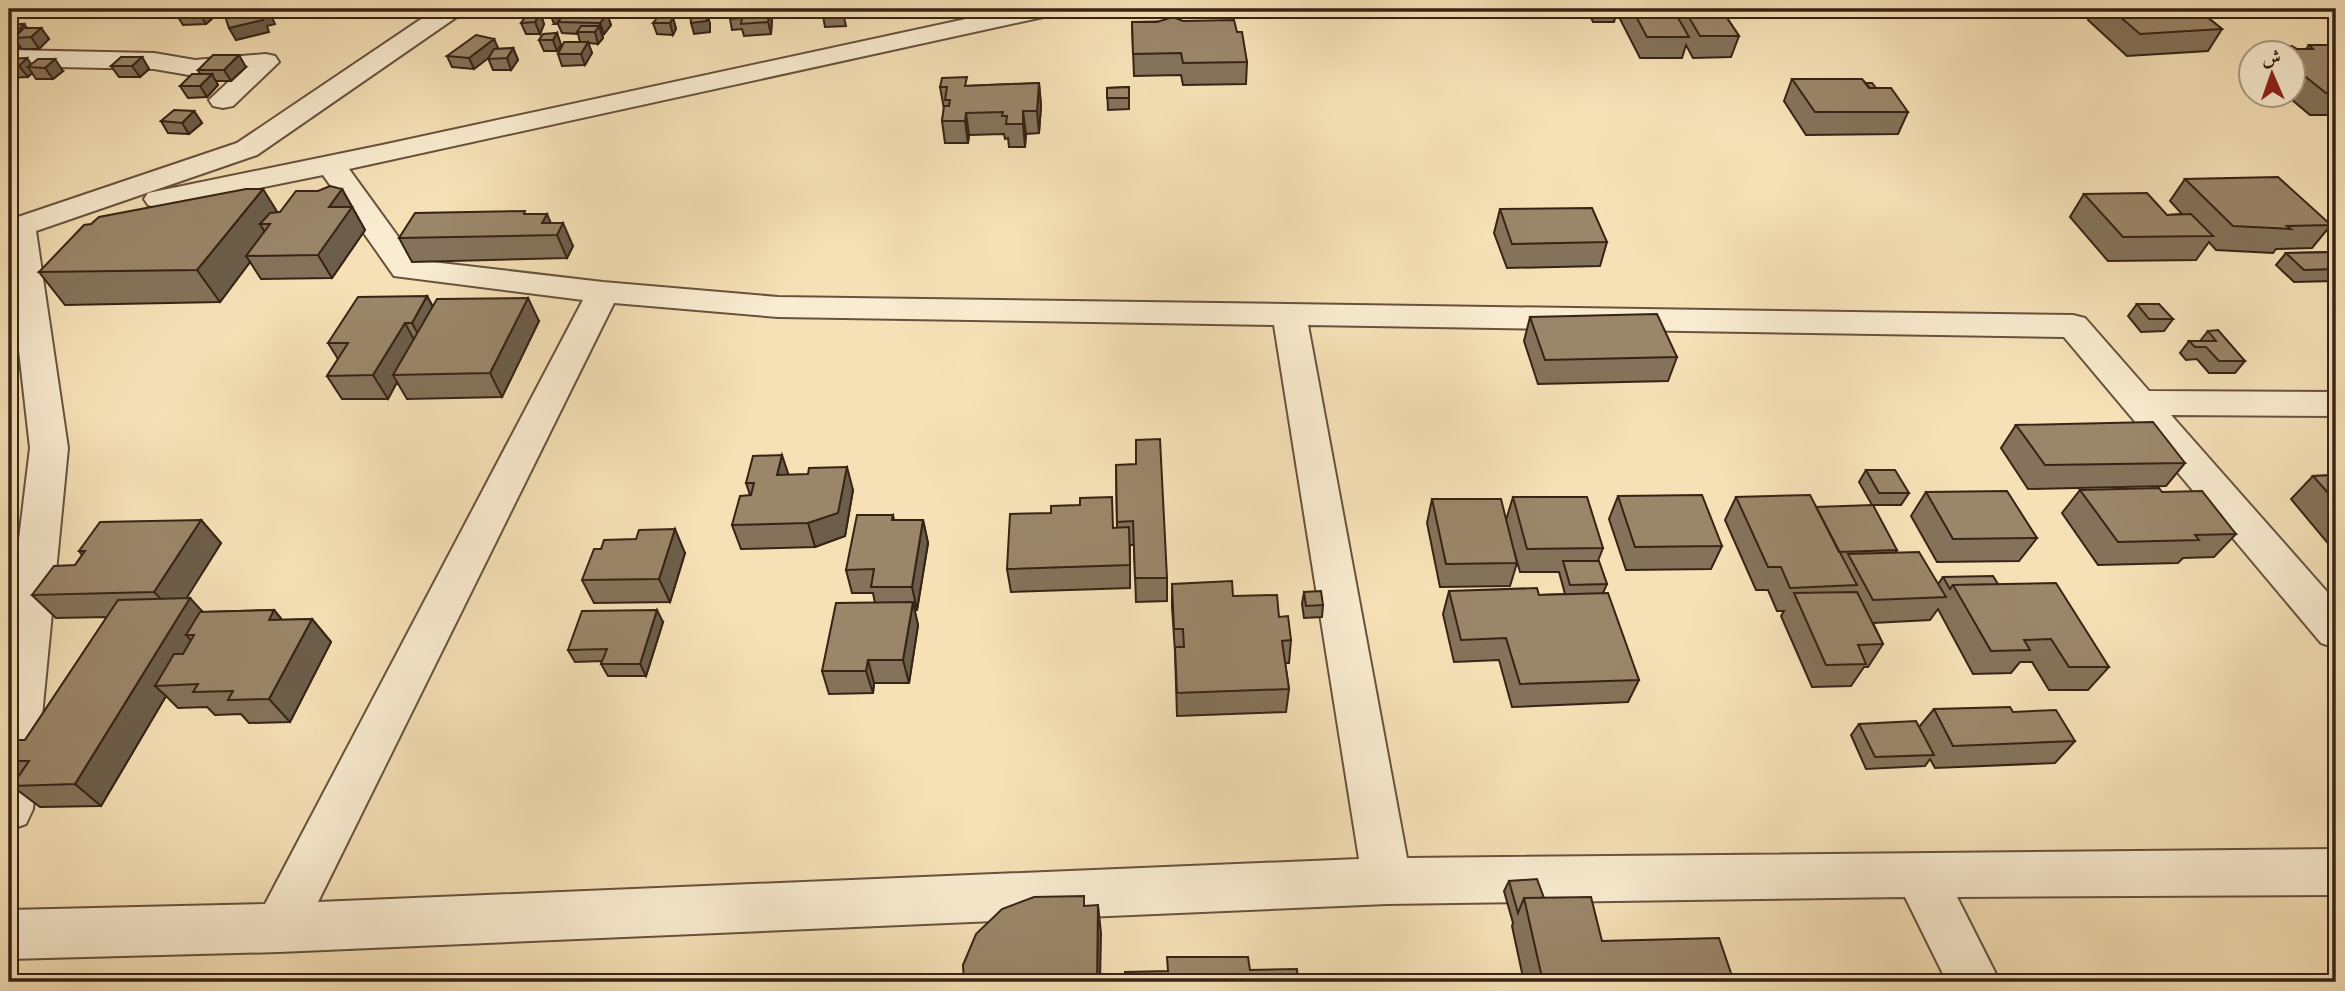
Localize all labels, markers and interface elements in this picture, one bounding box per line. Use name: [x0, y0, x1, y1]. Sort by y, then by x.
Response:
north arrow: [2236, 38, 2306, 108]
text: ش: [2262, 46, 2281, 69]

